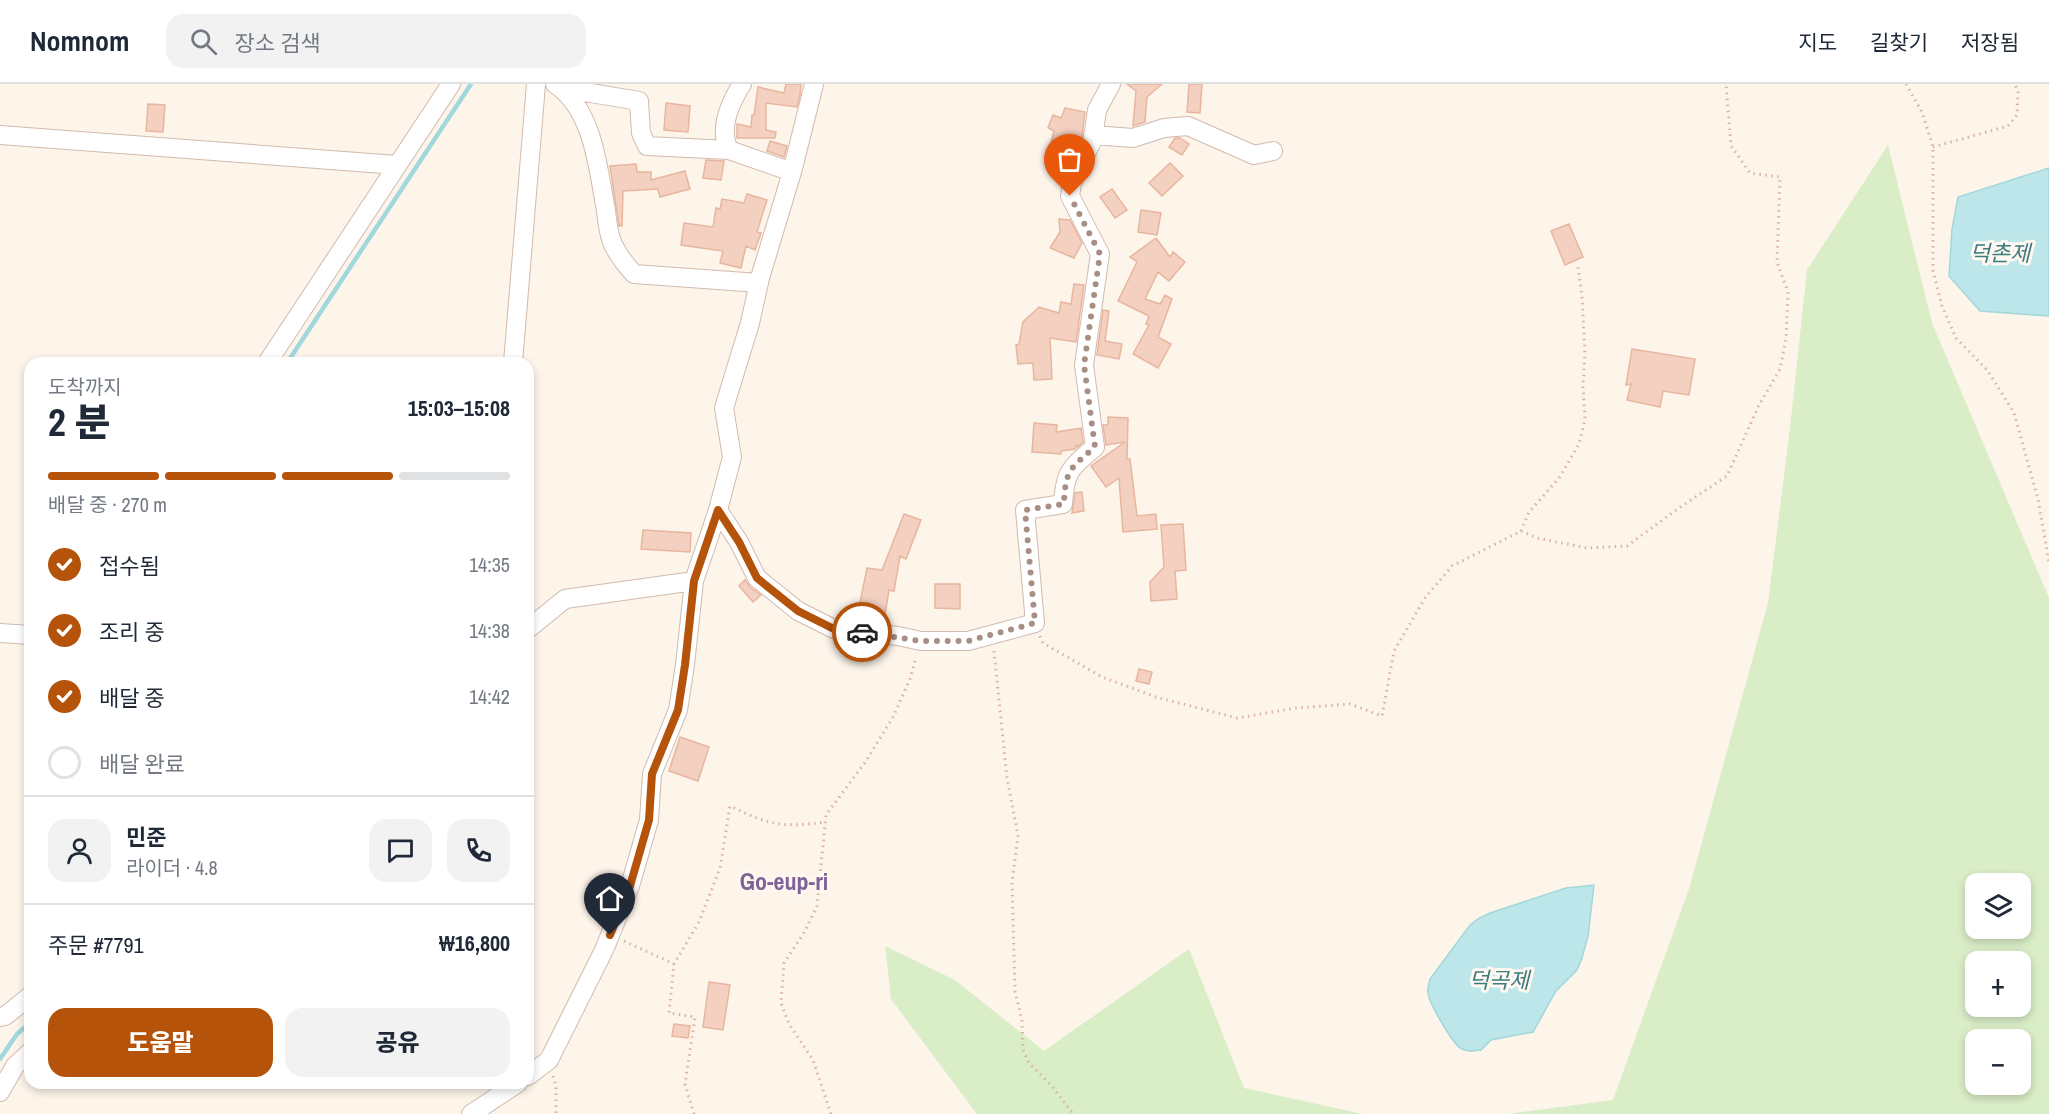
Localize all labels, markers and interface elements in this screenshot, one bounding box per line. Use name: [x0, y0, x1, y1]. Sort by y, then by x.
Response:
search box: [166, 14, 586, 68]
text: Nomnom: [30, 22, 130, 60]
icon: search: [187, 25, 220, 58]
text: 장소 검색: [235, 28, 320, 58]
text: 지도: [1798, 28, 1837, 57]
text: 길찾기: [1870, 28, 1928, 57]
text: 저장됨: [1961, 28, 2019, 57]
pin: [1044, 134, 1095, 196]
icon: bag: [1053, 143, 1086, 176]
water label: 덕촌제: [1970, 238, 2033, 268]
text: 도착까지: [48, 373, 122, 400]
text: 15:03–15:08: [408, 393, 510, 423]
text: 2 분: [48, 396, 111, 448]
text: 배달 중 · 270 m: [48, 491, 167, 518]
icon: check: [48, 548, 81, 581]
text: 접수됨: [99, 551, 160, 581]
text: 14:35: [469, 551, 510, 578]
courier: [832, 602, 892, 662]
icon: check: [48, 614, 81, 647]
icon: car: [846, 616, 879, 649]
text: 조리 중: [99, 617, 165, 647]
text: 14:38: [469, 617, 510, 644]
icon: check: [48, 680, 81, 713]
text: 배달 중: [99, 683, 165, 713]
text: 14:42: [469, 683, 510, 710]
text: 배달 완료: [99, 749, 185, 779]
button: person: [48, 819, 111, 882]
button: chat: [369, 819, 432, 882]
button: phone: [447, 819, 510, 882]
text: 민준: [126, 822, 166, 852]
text: 라이더 · 4.8: [126, 854, 218, 881]
district label: Go-eup-ri: [740, 865, 828, 897]
pin: [584, 873, 635, 935]
map controls: [1965, 873, 2031, 1095]
button: layers: [1965, 873, 2031, 939]
icon: home: [593, 882, 626, 915]
text: ₩16,800: [439, 928, 510, 958]
text: 주문 #7791: [48, 930, 144, 960]
button: +: [1965, 951, 2031, 1017]
water label: 덕곡제: [1469, 965, 1532, 995]
button: 도움말: [48, 1008, 273, 1077]
button: 공유: [285, 1008, 510, 1077]
button: −: [1965, 1029, 2031, 1095]

